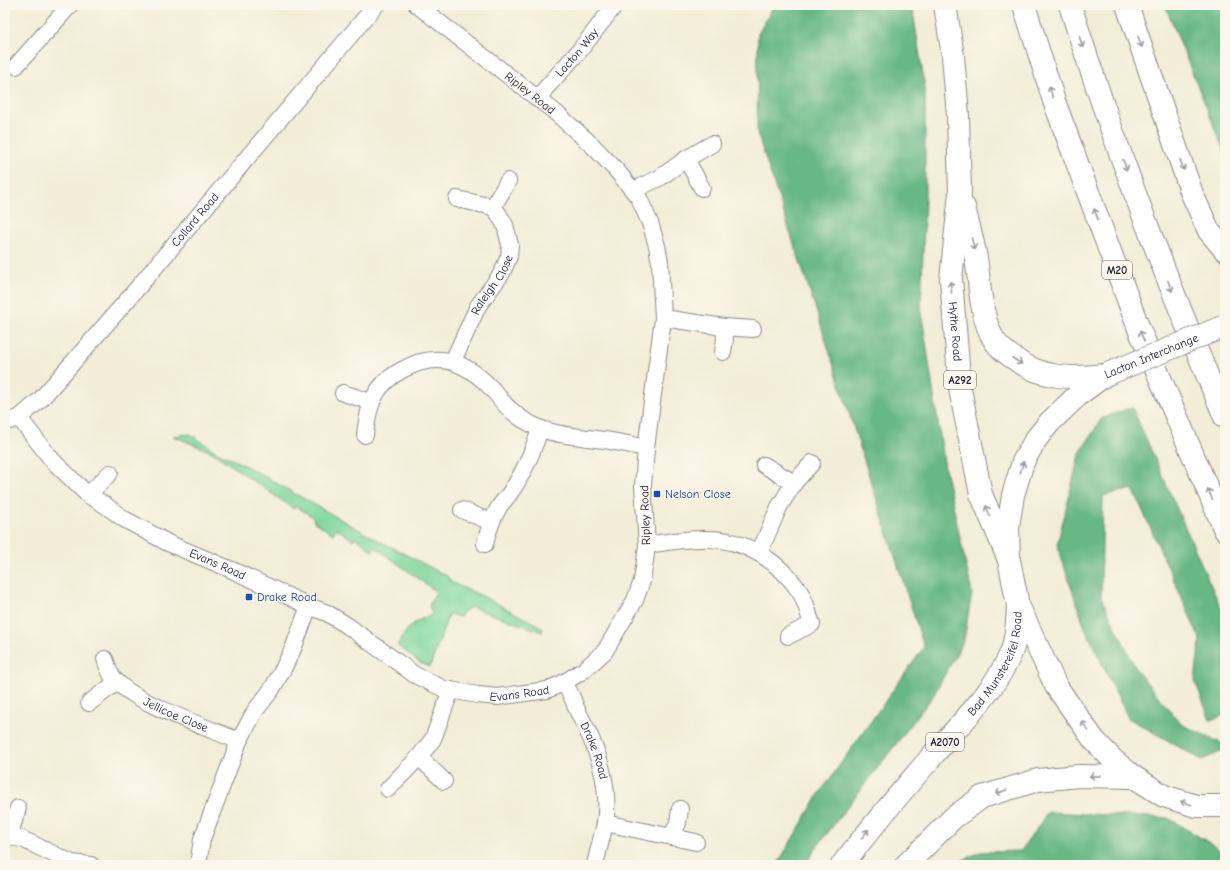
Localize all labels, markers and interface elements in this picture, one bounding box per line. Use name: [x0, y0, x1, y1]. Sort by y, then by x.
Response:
street label: Lacton Way: [552, 25, 602, 80]
one-way arrow: [1137, 35, 1145, 47]
one-way arrow: [1078, 36, 1085, 49]
street label: Ripley Road: [502, 69, 558, 117]
one-way arrow: [1047, 86, 1054, 99]
one-way arrow: [1121, 158, 1129, 170]
one-way arrow: [1179, 158, 1187, 170]
street label: Collard Road: [168, 190, 222, 249]
one-way arrow: [1092, 209, 1100, 221]
one-way arrow: [969, 237, 977, 250]
street label: Raleigh Close: [468, 253, 516, 317]
road number: M20: [1102, 261, 1132, 279]
one-way arrow: [1167, 280, 1175, 292]
one-way arrow: [948, 281, 955, 294]
street label: Hythe Road: [946, 301, 965, 362]
one-way arrow: [1137, 330, 1145, 342]
street label: Lacton Interchange: [1102, 331, 1200, 382]
one-way arrow: [1011, 357, 1022, 365]
road number: A292: [944, 371, 976, 389]
one-way arrow: [1018, 461, 1026, 473]
street label: Ripley Road: [637, 485, 653, 545]
place label: Nelson Close: [665, 487, 731, 501]
one-way arrow: [1205, 488, 1213, 500]
marker: Nelson Close: [652, 489, 662, 499]
one-way arrow: [984, 506, 991, 518]
street label: Evans Road: [187, 546, 248, 582]
place label: Drake Road: [257, 590, 317, 604]
marker: Drake Road: [244, 592, 254, 602]
street label: Bad Munstereifel Road: [965, 611, 1025, 719]
street label: Evans Road: [489, 683, 550, 704]
street label: Jellicoe Close: [141, 694, 210, 735]
street label: Drake Road: [577, 720, 611, 780]
one-way arrow: [1081, 721, 1089, 732]
road number: A2070: [926, 733, 964, 751]
one-way arrow: [1089, 772, 1102, 780]
one-way arrow: [995, 789, 1008, 796]
one-way arrow: [1180, 799, 1193, 806]
one-way arrow: [861, 828, 870, 839]

